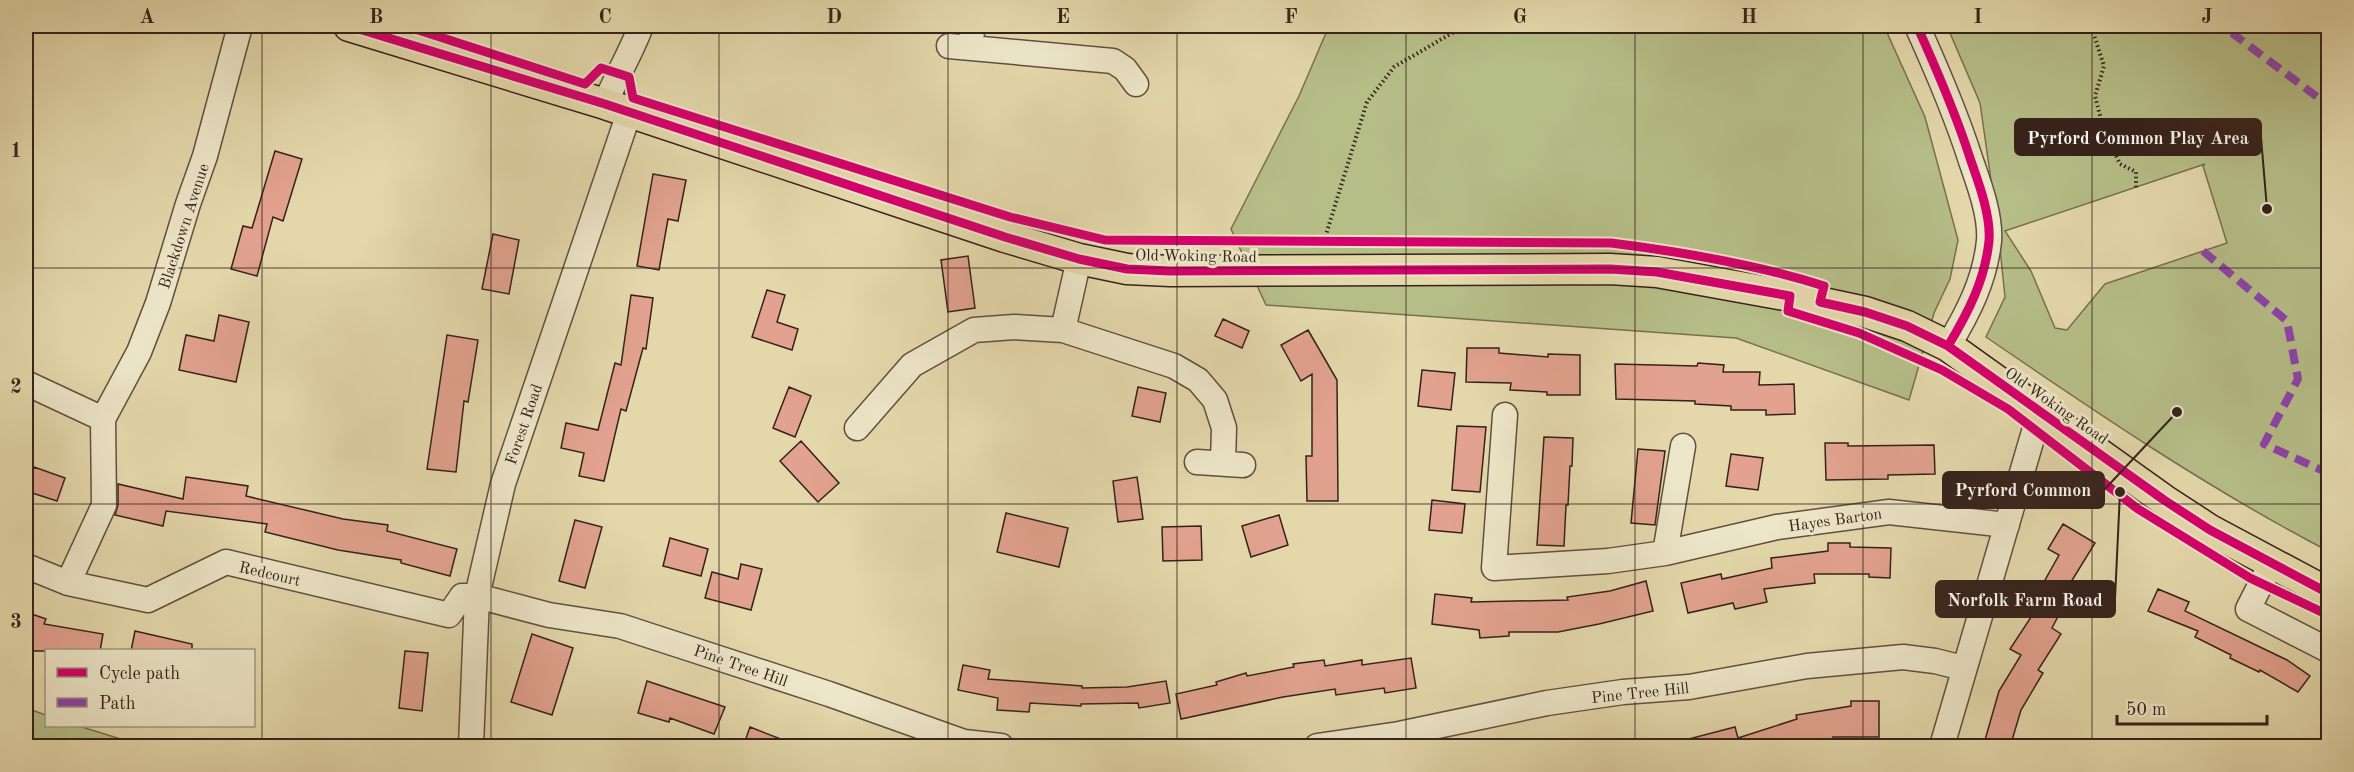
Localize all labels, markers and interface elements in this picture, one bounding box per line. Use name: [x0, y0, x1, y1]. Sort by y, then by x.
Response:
text: A: [139, 8, 155, 28]
text: B: [369, 8, 383, 28]
text: C: [598, 8, 612, 28]
text: D: [826, 8, 842, 28]
text: E: [1056, 8, 1070, 28]
text: F: [1284, 8, 1298, 28]
text: G: [1513, 8, 1527, 28]
text: H: [1741, 8, 1757, 28]
text: I: [1974, 8, 1982, 28]
text: J: [2202, 8, 2213, 28]
callout: Pyrford Common Play Area: [2015, 119, 2261, 155]
text: Pyrford Common Play Area: [2027, 130, 2249, 148]
text: 1: [10, 142, 22, 162]
street label: Blackdown Avenue: [157, 162, 213, 291]
street label: Old Woking Road: [1135, 248, 1257, 266]
street label: Old Woking Road: [2001, 365, 2110, 448]
text: 2: [10, 378, 22, 398]
street label: Forest Road: [504, 382, 546, 467]
callout: Pyrford Common: [1943, 472, 2104, 508]
text: Pyrford Common: [1955, 482, 2091, 500]
street label: Hayes Barton: [1787, 506, 1884, 535]
street label: Redcourt: [237, 560, 302, 590]
callout: Norfolk Farm Road: [1936, 581, 2115, 617]
text: Norfolk Farm Road: [1947, 592, 2103, 610]
text: 3: [10, 613, 22, 633]
street label: Pine Tree Hill: [691, 643, 789, 690]
legend: [45, 649, 255, 727]
text: Cycle path: [99, 665, 180, 683]
street label: Pine Tree Hill: [1590, 681, 1690, 707]
scale bar: [2117, 688, 2267, 726]
text: Path: [99, 695, 136, 713]
text: 50 m: [2126, 701, 2166, 719]

